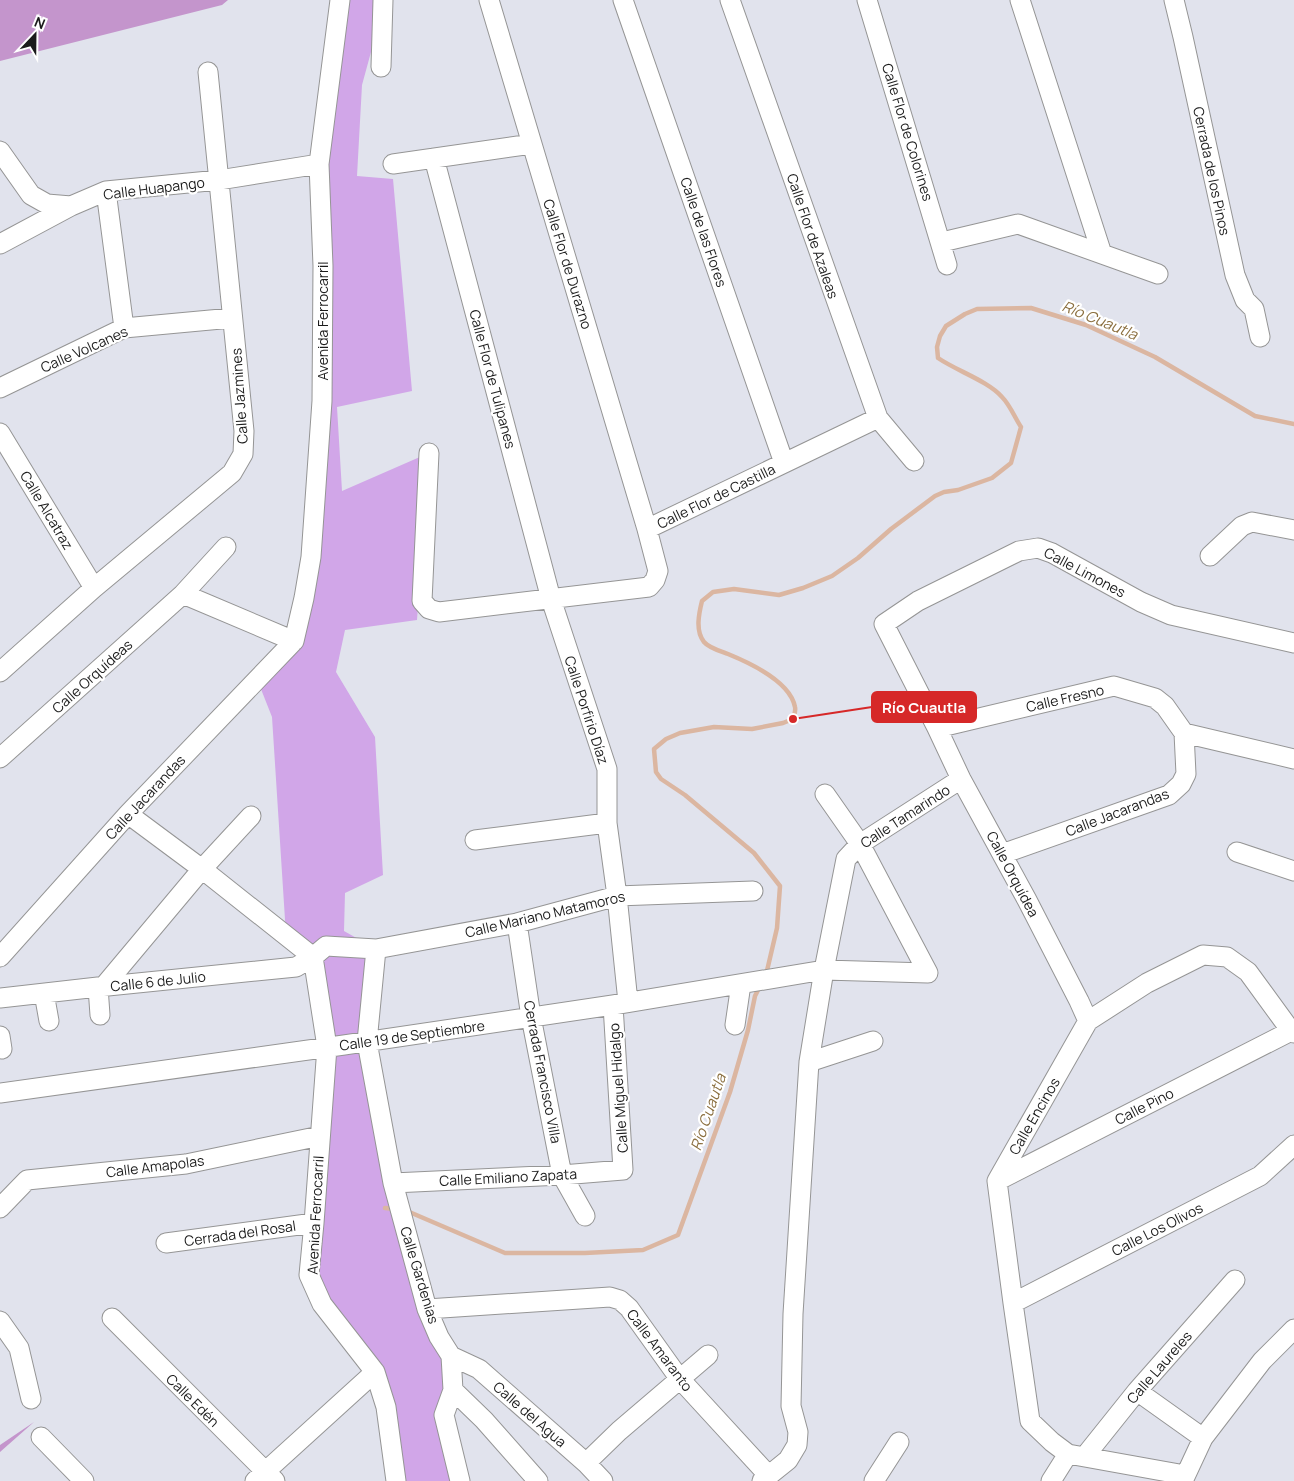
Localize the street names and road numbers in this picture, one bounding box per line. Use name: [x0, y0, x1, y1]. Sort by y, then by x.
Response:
street label: Calle Flor de Colorines: [878, 61, 938, 203]
street label: Cerrada de los Pinos: [1189, 105, 1235, 237]
street label: Calle Flor de Azaleas: [783, 171, 843, 301]
street label: Calle Huapango: [102, 172, 206, 204]
street label: Calle de las Flores: [676, 175, 732, 289]
street label: Calle Flor de Durazno: [539, 197, 597, 331]
street label: Avenida Ferrocarril: [313, 262, 332, 380]
street label: Calle Flor de Tulipanes: [465, 307, 521, 451]
street label: Calle Volcanes: [37, 321, 131, 377]
street label: Calle Jazmines: [226, 347, 252, 445]
street label: Calle Flor de Castilla: [654, 459, 778, 533]
street label: Calle Alcatraz: [16, 467, 78, 553]
street label: Calle Limones: [1041, 543, 1129, 601]
street label: Calle Orquídeas: [48, 635, 136, 717]
street label: Calle Porfirio Díaz: [561, 653, 613, 767]
street label: Calle Fresno: [1024, 680, 1106, 716]
street label: Calle Jacarandas: [101, 751, 189, 843]
street label: Calle Tamarindo: [857, 780, 953, 852]
street label: Calle Jacarandas: [1063, 784, 1171, 840]
street label: Calle Orquídea: [982, 828, 1044, 920]
street label: Calle Mariano Matamoros: [463, 886, 627, 942]
street label: Calle 6 de Julio: [109, 967, 207, 995]
street label: Cerrada Francisco Villa: [520, 999, 566, 1145]
street label: Calle 19 de Septiembre: [338, 1015, 486, 1055]
street label: Calle Miguel Hidalgo: [604, 1023, 632, 1153]
street label: Calle Encinos: [1004, 1074, 1064, 1158]
street label: Calle Pino: [1111, 1083, 1177, 1129]
street label: Calle Amapolas: [105, 1151, 205, 1181]
street label: Avenida Ferrocarril: [302, 1155, 328, 1275]
street label: Calle Emiliano Zapata: [439, 1164, 577, 1190]
street label: Calle Los Olivos: [1108, 1198, 1206, 1260]
street label: Cerrada del Rosal: [183, 1216, 297, 1250]
street label: Calle Gardenias: [396, 1224, 444, 1326]
street label: Calle Amaranto: [623, 1305, 697, 1395]
street label: Calle Laureles: [1122, 1327, 1196, 1407]
street label: Calle Edén: [162, 1369, 224, 1431]
street label: Calle del Agua: [489, 1377, 571, 1451]

